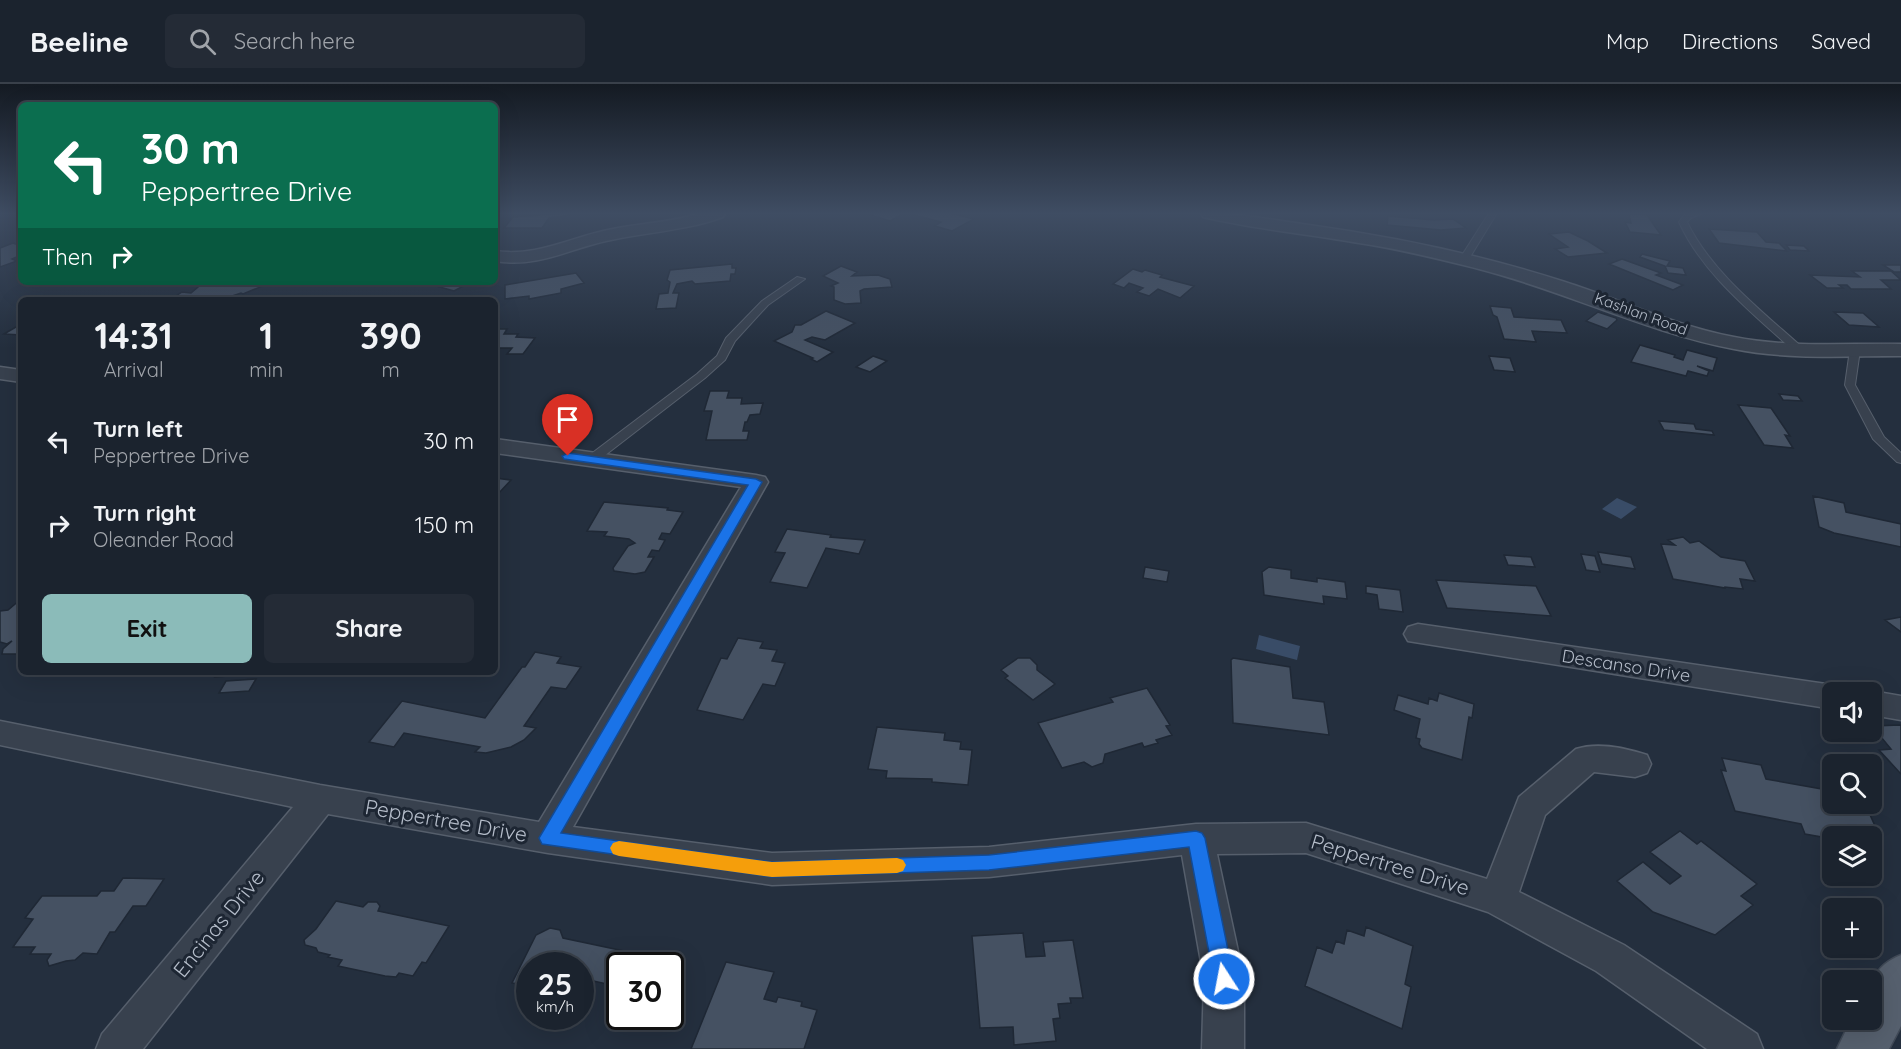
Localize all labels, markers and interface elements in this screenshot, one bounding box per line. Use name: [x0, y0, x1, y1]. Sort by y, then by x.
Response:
search box: [165, 14, 585, 68]
text: Beeline: [30, 24, 129, 59]
icon: search: [186, 25, 219, 58]
text: Search here: [234, 27, 355, 55]
text: Map: [1606, 28, 1649, 54]
text: Directions: [1682, 28, 1778, 54]
text: Saved: [1811, 28, 1871, 54]
text: 30 m: [141, 122, 240, 175]
icon: left: [42, 126, 120, 204]
text: Peppertree Drive: [141, 174, 352, 208]
icon: right: [105, 240, 138, 273]
text: Then: [42, 243, 93, 271]
street label: Kashlan Road: [1592, 288, 1690, 339]
text: 14:31: [94, 313, 173, 358]
text: 1: [259, 313, 273, 358]
text: 390: [360, 313, 422, 358]
text: Arrival: [104, 357, 164, 382]
text: min: [249, 357, 283, 382]
text: m: [381, 357, 400, 382]
pin: [542, 394, 593, 456]
icon: arrive: [551, 403, 584, 436]
text: Turn left: [93, 415, 183, 443]
icon: left: [42, 425, 75, 458]
text: 30 m: [423, 427, 474, 455]
text: Peppertree Drive: [93, 443, 250, 468]
text: Turn right: [93, 499, 197, 527]
icon: right: [42, 509, 75, 542]
text: 150 m: [415, 511, 474, 539]
text: Oleander Road: [93, 527, 234, 552]
button: Exit: [42, 594, 252, 663]
button: Share: [264, 594, 474, 663]
street label: Descanso Drive: [1560, 644, 1692, 687]
map controls: [1822, 682, 1882, 1030]
button: sound: [1822, 682, 1882, 742]
button: search: [1822, 754, 1882, 814]
street label: Peppertree Drive: [363, 793, 529, 847]
button: layers: [1822, 826, 1882, 886]
street label: Peppertree Drive: [1308, 828, 1473, 900]
street label: Encinas Drive: [167, 865, 269, 982]
button: +: [1822, 898, 1882, 958]
position arrow: [1192, 947, 1256, 1011]
speed limit sign: 30: [606, 952, 684, 1030]
text: 25: [538, 965, 572, 1003]
button: −: [1822, 970, 1882, 1030]
text: km/h: [536, 997, 574, 1016]

